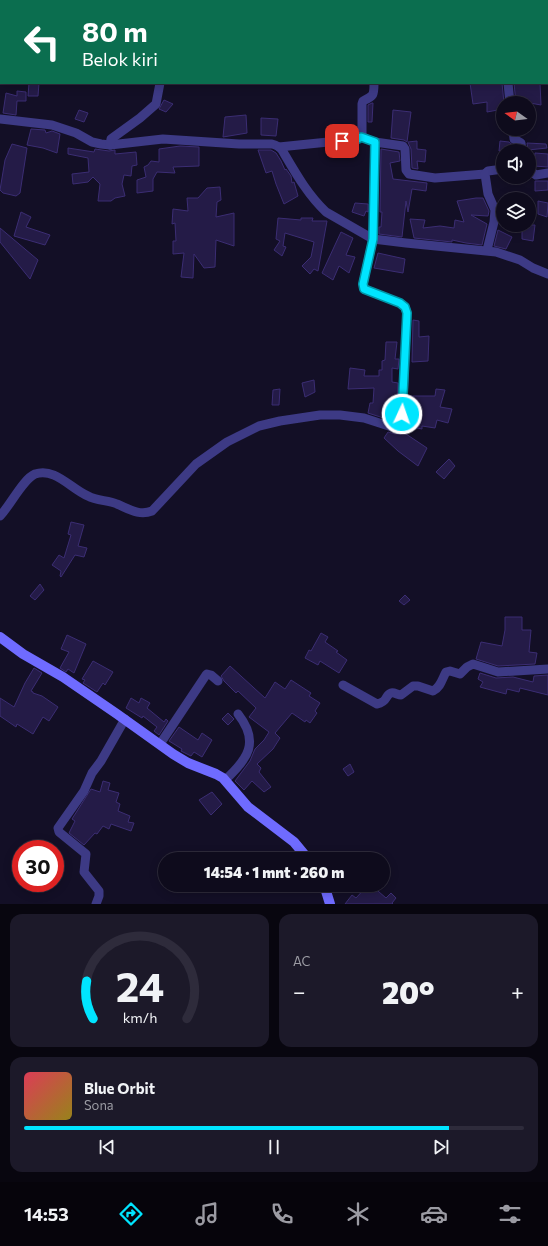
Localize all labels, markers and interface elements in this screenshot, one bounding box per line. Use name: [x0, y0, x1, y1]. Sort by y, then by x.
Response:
text: 80 m: [82, 14, 148, 48]
icon: left: [16, 16, 68, 68]
text: Belok kiri: [82, 48, 158, 70]
north arrow: [496, 96, 536, 136]
map controls: [496, 96, 536, 232]
pin: [325, 124, 359, 158]
icon: arrive: [331, 130, 353, 152]
button: sound: [496, 144, 536, 184]
button: layers: [496, 192, 536, 232]
position arrow: [381, 393, 423, 435]
speed limit sign: 30: [12, 840, 64, 892]
text: 14:54 · 1 mnt · 260 m: [204, 863, 344, 881]
text: AC: [293, 953, 311, 969]
text: 24: [115, 959, 164, 1010]
text: 20°: [382, 973, 435, 1010]
text: −: [293, 978, 306, 1005]
text: +: [511, 978, 524, 1005]
text: km/h: [122, 1007, 157, 1025]
text: Blue Orbit: [84, 1079, 155, 1097]
text: Sona: [84, 1097, 114, 1113]
icon: previous: [96, 1136, 118, 1158]
icon: pause: [263, 1136, 285, 1158]
icon: next: [430, 1136, 452, 1158]
icon: directions: [117, 1200, 145, 1228]
icon: music: [193, 1200, 221, 1228]
icon: phone: [268, 1200, 296, 1228]
icon: climate: [344, 1200, 372, 1228]
icon: car: [420, 1200, 448, 1228]
icon: filters: [496, 1200, 524, 1228]
text: 14:53: [24, 1203, 69, 1225]

